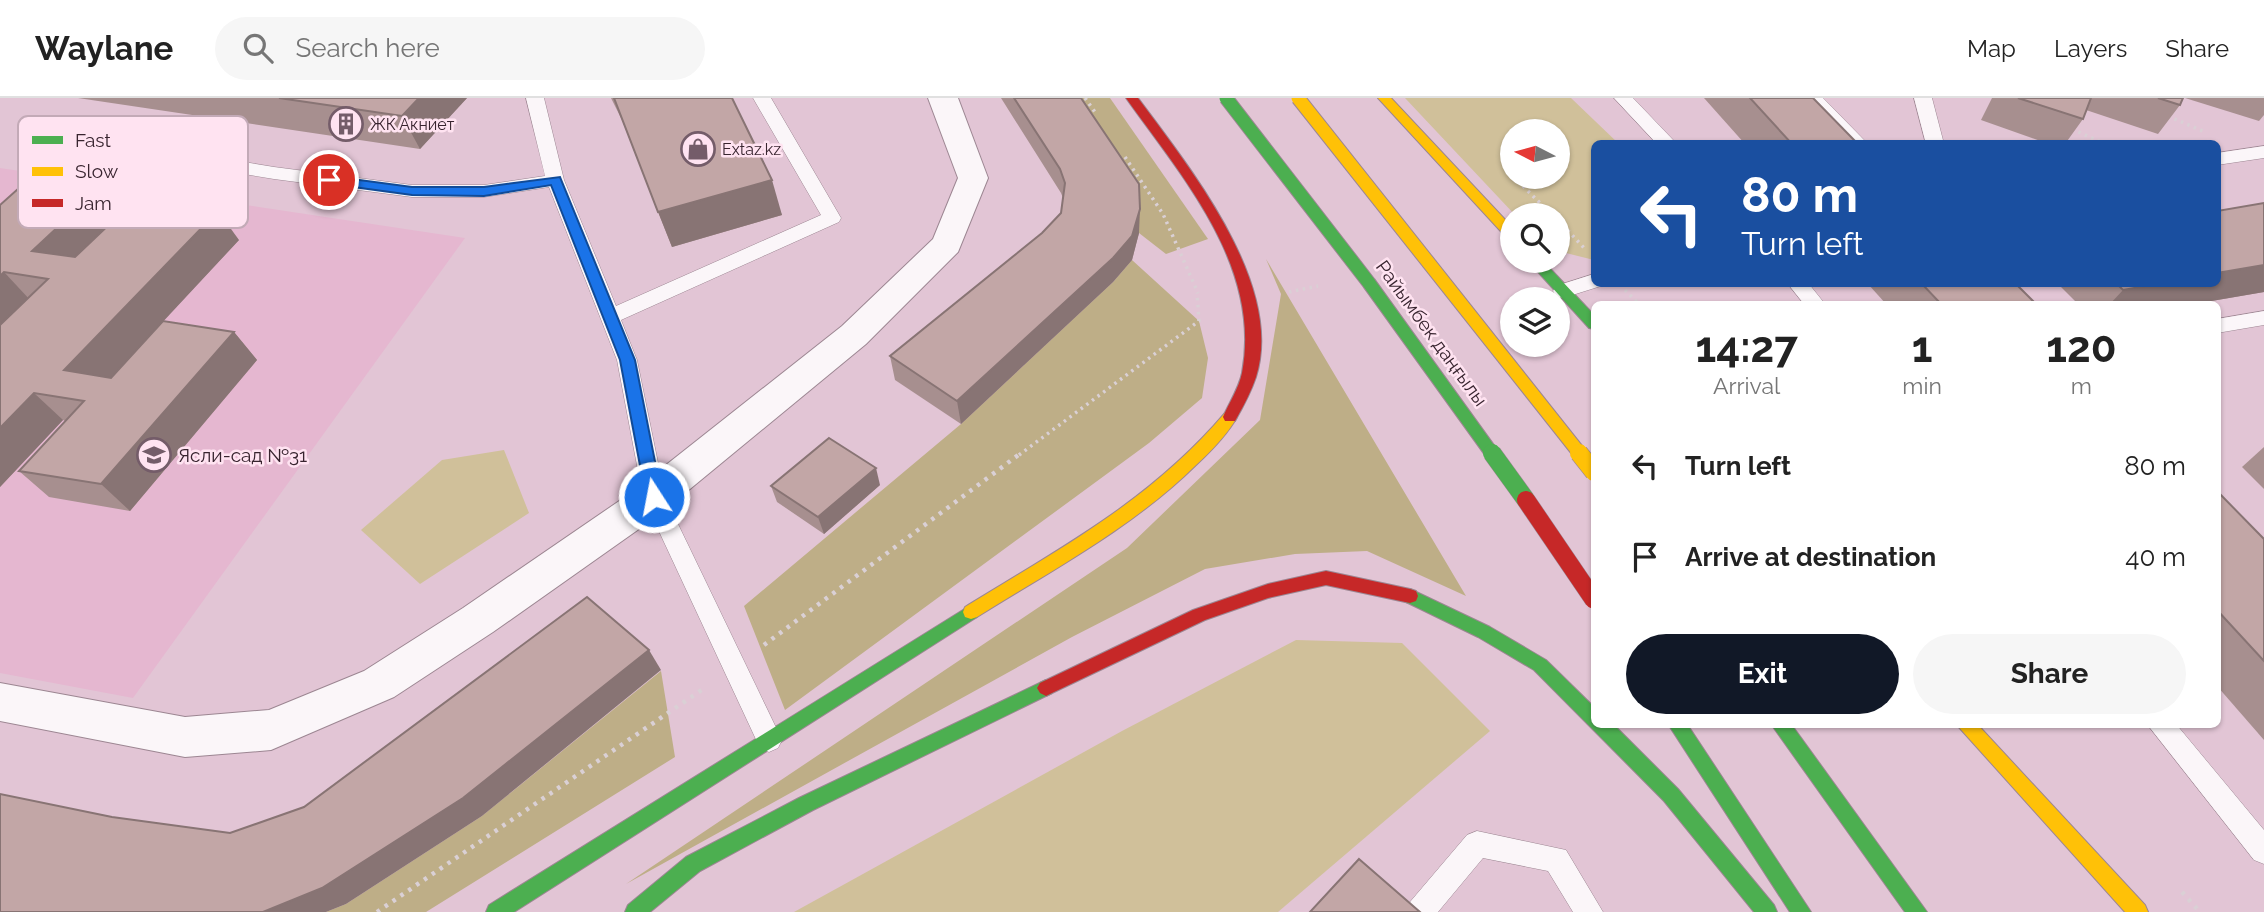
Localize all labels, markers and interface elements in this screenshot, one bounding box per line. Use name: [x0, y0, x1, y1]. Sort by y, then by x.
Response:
search box: [215, 17, 705, 80]
text: Waylane: [35, 29, 173, 68]
icon: search: [239, 29, 277, 67]
text: Search here: [295, 33, 440, 63]
text: Map: [1967, 34, 2016, 63]
text: Layers: [2054, 34, 2127, 63]
text: Share: [2165, 34, 2229, 63]
building icon: ЖК Акниет: [327, 105, 365, 143]
place label: ЖК Акниет: [370, 115, 455, 134]
legend: [18, 116, 248, 228]
north arrow: [1500, 119, 1570, 189]
map controls: [1500, 119, 1570, 357]
text: Fast: [75, 129, 111, 151]
shop icon: Extaz.kz: [679, 130, 717, 168]
place label: Extaz.kz: [722, 140, 781, 159]
pin: [299, 150, 359, 210]
text: Slow: [75, 160, 119, 182]
icon: arrive: [310, 161, 348, 199]
text: 80 m: [1741, 166, 1858, 223]
icon: left: [1626, 168, 1717, 259]
text: Jam: [75, 192, 112, 214]
button: search: [1500, 203, 1570, 273]
text: Turn left: [1741, 225, 1863, 262]
street label: Райымбек даңғылы: [1372, 256, 1492, 410]
button: layers: [1500, 287, 1570, 357]
text: 14:27: [1695, 323, 1798, 372]
text: 1: [1912, 323, 1932, 372]
text: 120: [2046, 323, 2117, 372]
text: Arrival: [1713, 372, 1780, 399]
text: min: [1902, 372, 1942, 399]
text: m: [2071, 372, 2092, 399]
school or university icon: Ясли-сад №31: [135, 436, 173, 474]
place label: Ясли-сад №31: [178, 444, 307, 466]
icon: left: [1626, 447, 1664, 485]
text: Turn left: [1685, 451, 1791, 481]
text: 80 m: [2124, 451, 2186, 481]
position arrow: [617, 460, 691, 534]
icon: arrive: [1626, 538, 1664, 576]
text: Arrive at destination: [1685, 542, 1936, 572]
text: 40 m: [2125, 542, 2186, 572]
button: Exit: [1626, 634, 1899, 714]
button: Share: [1913, 634, 2186, 714]

